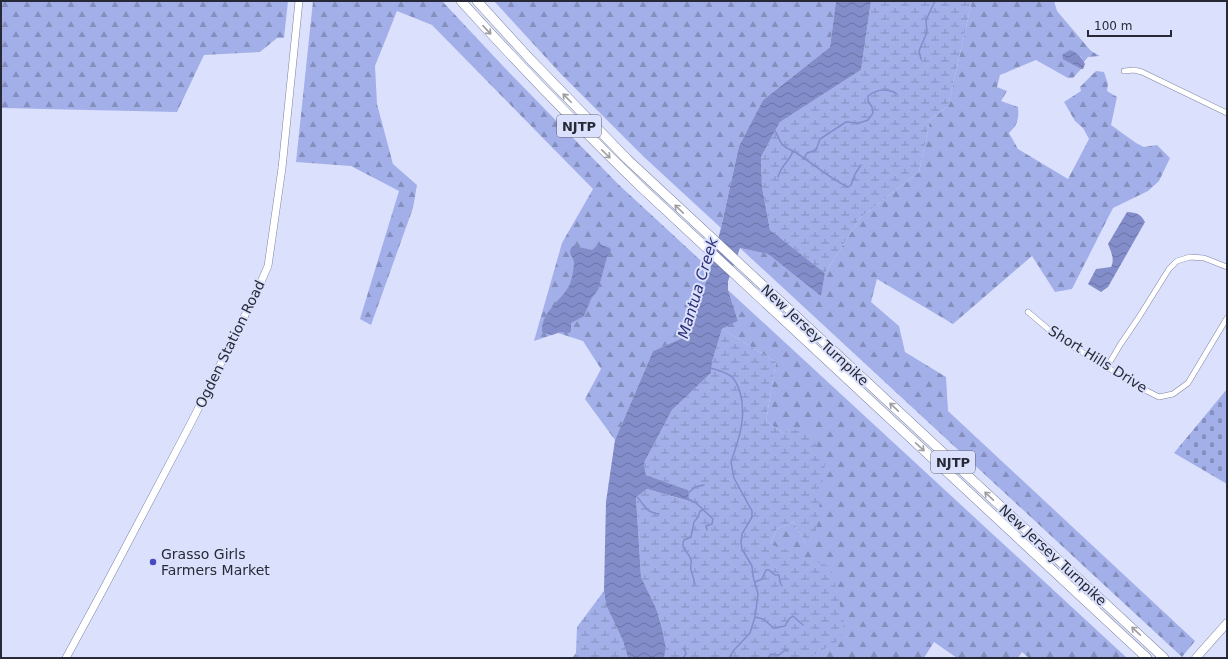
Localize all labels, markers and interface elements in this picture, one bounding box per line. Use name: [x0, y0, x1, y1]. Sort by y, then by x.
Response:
scale bar: [1088, 12, 1171, 38]
text: 100 m: [1094, 19, 1132, 33]
one-way arrow: [482, 25, 492, 35]
one-way arrow: [562, 93, 572, 103]
road number: NJTP: [557, 115, 601, 137]
one-way arrow: [601, 149, 611, 158]
one-way arrow: [674, 204, 684, 213]
water label: Mantua Creek: [674, 234, 722, 341]
street label: Ogden Station Road: [192, 278, 268, 410]
street label: New Jersey Turnpike: [758, 281, 872, 389]
street label: Short Hills Drive: [1046, 322, 1150, 396]
one-way arrow: [889, 402, 899, 412]
one-way arrow: [915, 442, 925, 452]
road number: NJTP: [931, 451, 975, 473]
one-way arrow: [984, 491, 994, 500]
street label: New Jersey Turnpike: [996, 501, 1110, 609]
place label: Grasso Girls Farmers Market: [161, 546, 270, 578]
marker: Grasso Girls Farmers Market: [148, 557, 158, 567]
one-way arrow: [1131, 627, 1141, 636]

